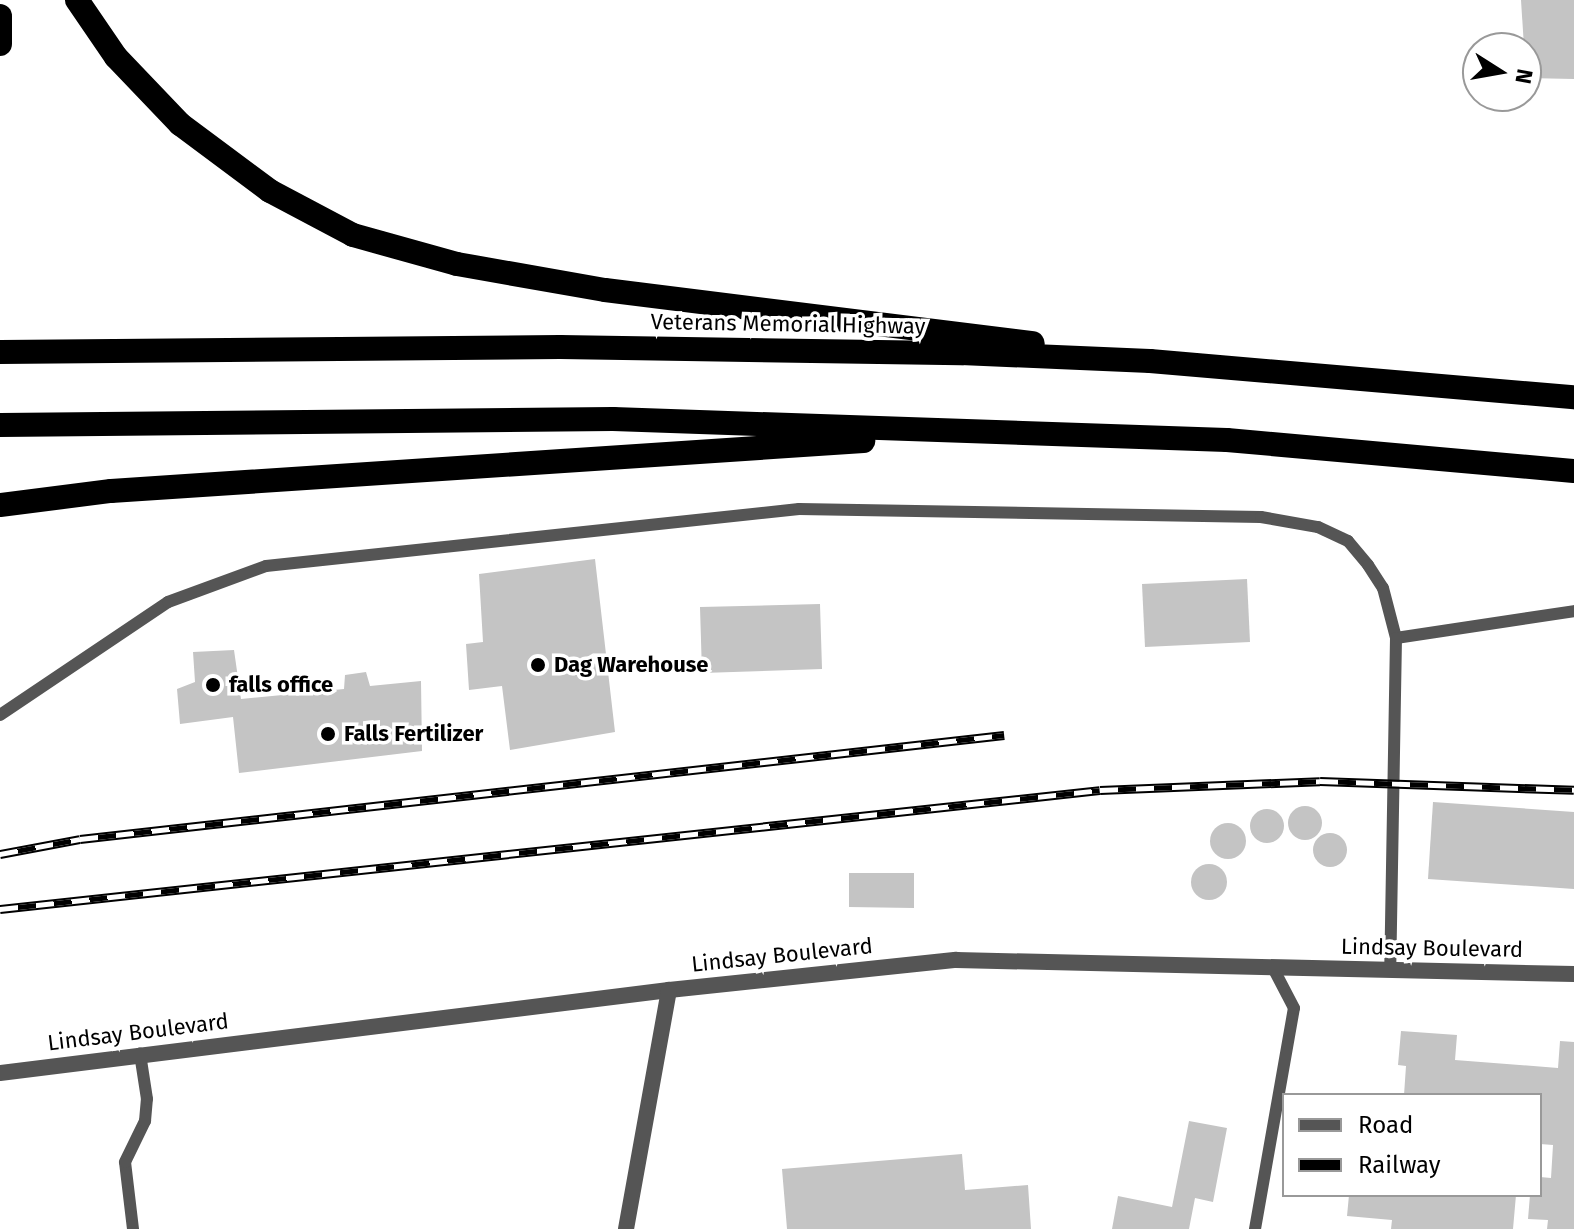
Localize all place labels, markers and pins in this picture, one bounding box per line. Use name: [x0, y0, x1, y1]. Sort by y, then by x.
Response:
place label: Dag Warehouse: [554, 652, 709, 678]
marker: Dag Warehouse: [529, 656, 547, 674]
place label: falls office: [229, 672, 333, 698]
marker: falls office: [204, 676, 222, 694]
place label: Falls Fertilizer: [344, 721, 483, 747]
marker: Falls Fertilizer: [319, 725, 337, 743]

